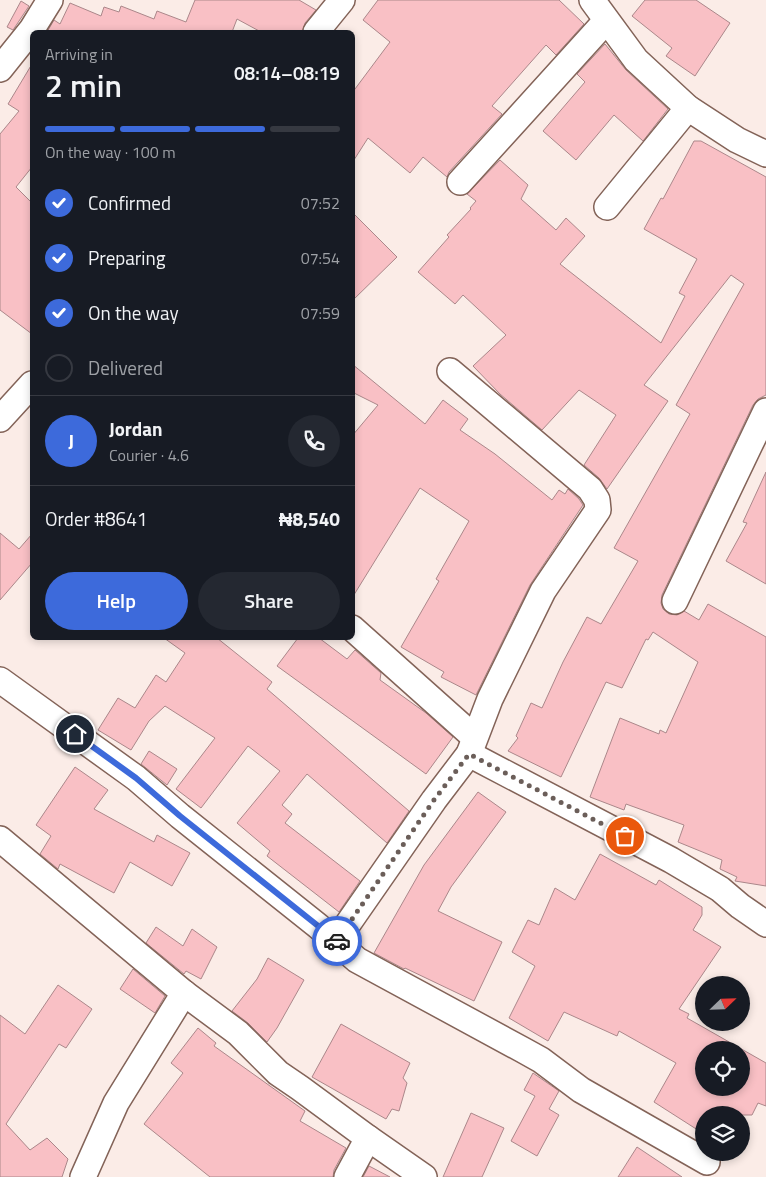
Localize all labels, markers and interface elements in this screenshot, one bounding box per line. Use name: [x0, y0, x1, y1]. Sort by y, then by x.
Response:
text: Arriving in: [45, 42, 113, 66]
text: 08:14–08:19: [234, 58, 340, 87]
text: 2 min: [45, 61, 122, 109]
text: On the way · 100 m: [45, 140, 176, 164]
text: Confirmed: [88, 188, 171, 217]
icon: check: [45, 189, 73, 217]
text: 07:52: [301, 191, 340, 215]
text: Preparing: [88, 243, 165, 272]
icon: check: [45, 244, 73, 272]
text: 07:54: [301, 246, 340, 270]
text: On the way: [88, 298, 179, 327]
icon: check: [45, 299, 73, 327]
text: 07:59: [301, 301, 340, 325]
text: Delivered: [88, 353, 163, 382]
text: Jordan: [109, 414, 162, 443]
button: phone: [288, 415, 340, 467]
text: J: [68, 426, 74, 455]
text: Courier · 4.6: [109, 443, 189, 467]
text: Order #8641: [45, 504, 147, 533]
text: ₦8,540: [279, 504, 340, 533]
button: Help: [45, 572, 188, 630]
button: Share: [198, 572, 340, 630]
pin: [54, 713, 96, 755]
icon: home: [61, 720, 89, 748]
pin: [604, 815, 646, 857]
icon: bag: [611, 822, 639, 850]
courier: [312, 916, 362, 966]
icon: car: [323, 927, 351, 955]
north arrow: [695, 976, 750, 1031]
map controls: [695, 976, 750, 1161]
button: locate: [695, 1041, 750, 1096]
button: layers: [695, 1106, 750, 1161]

